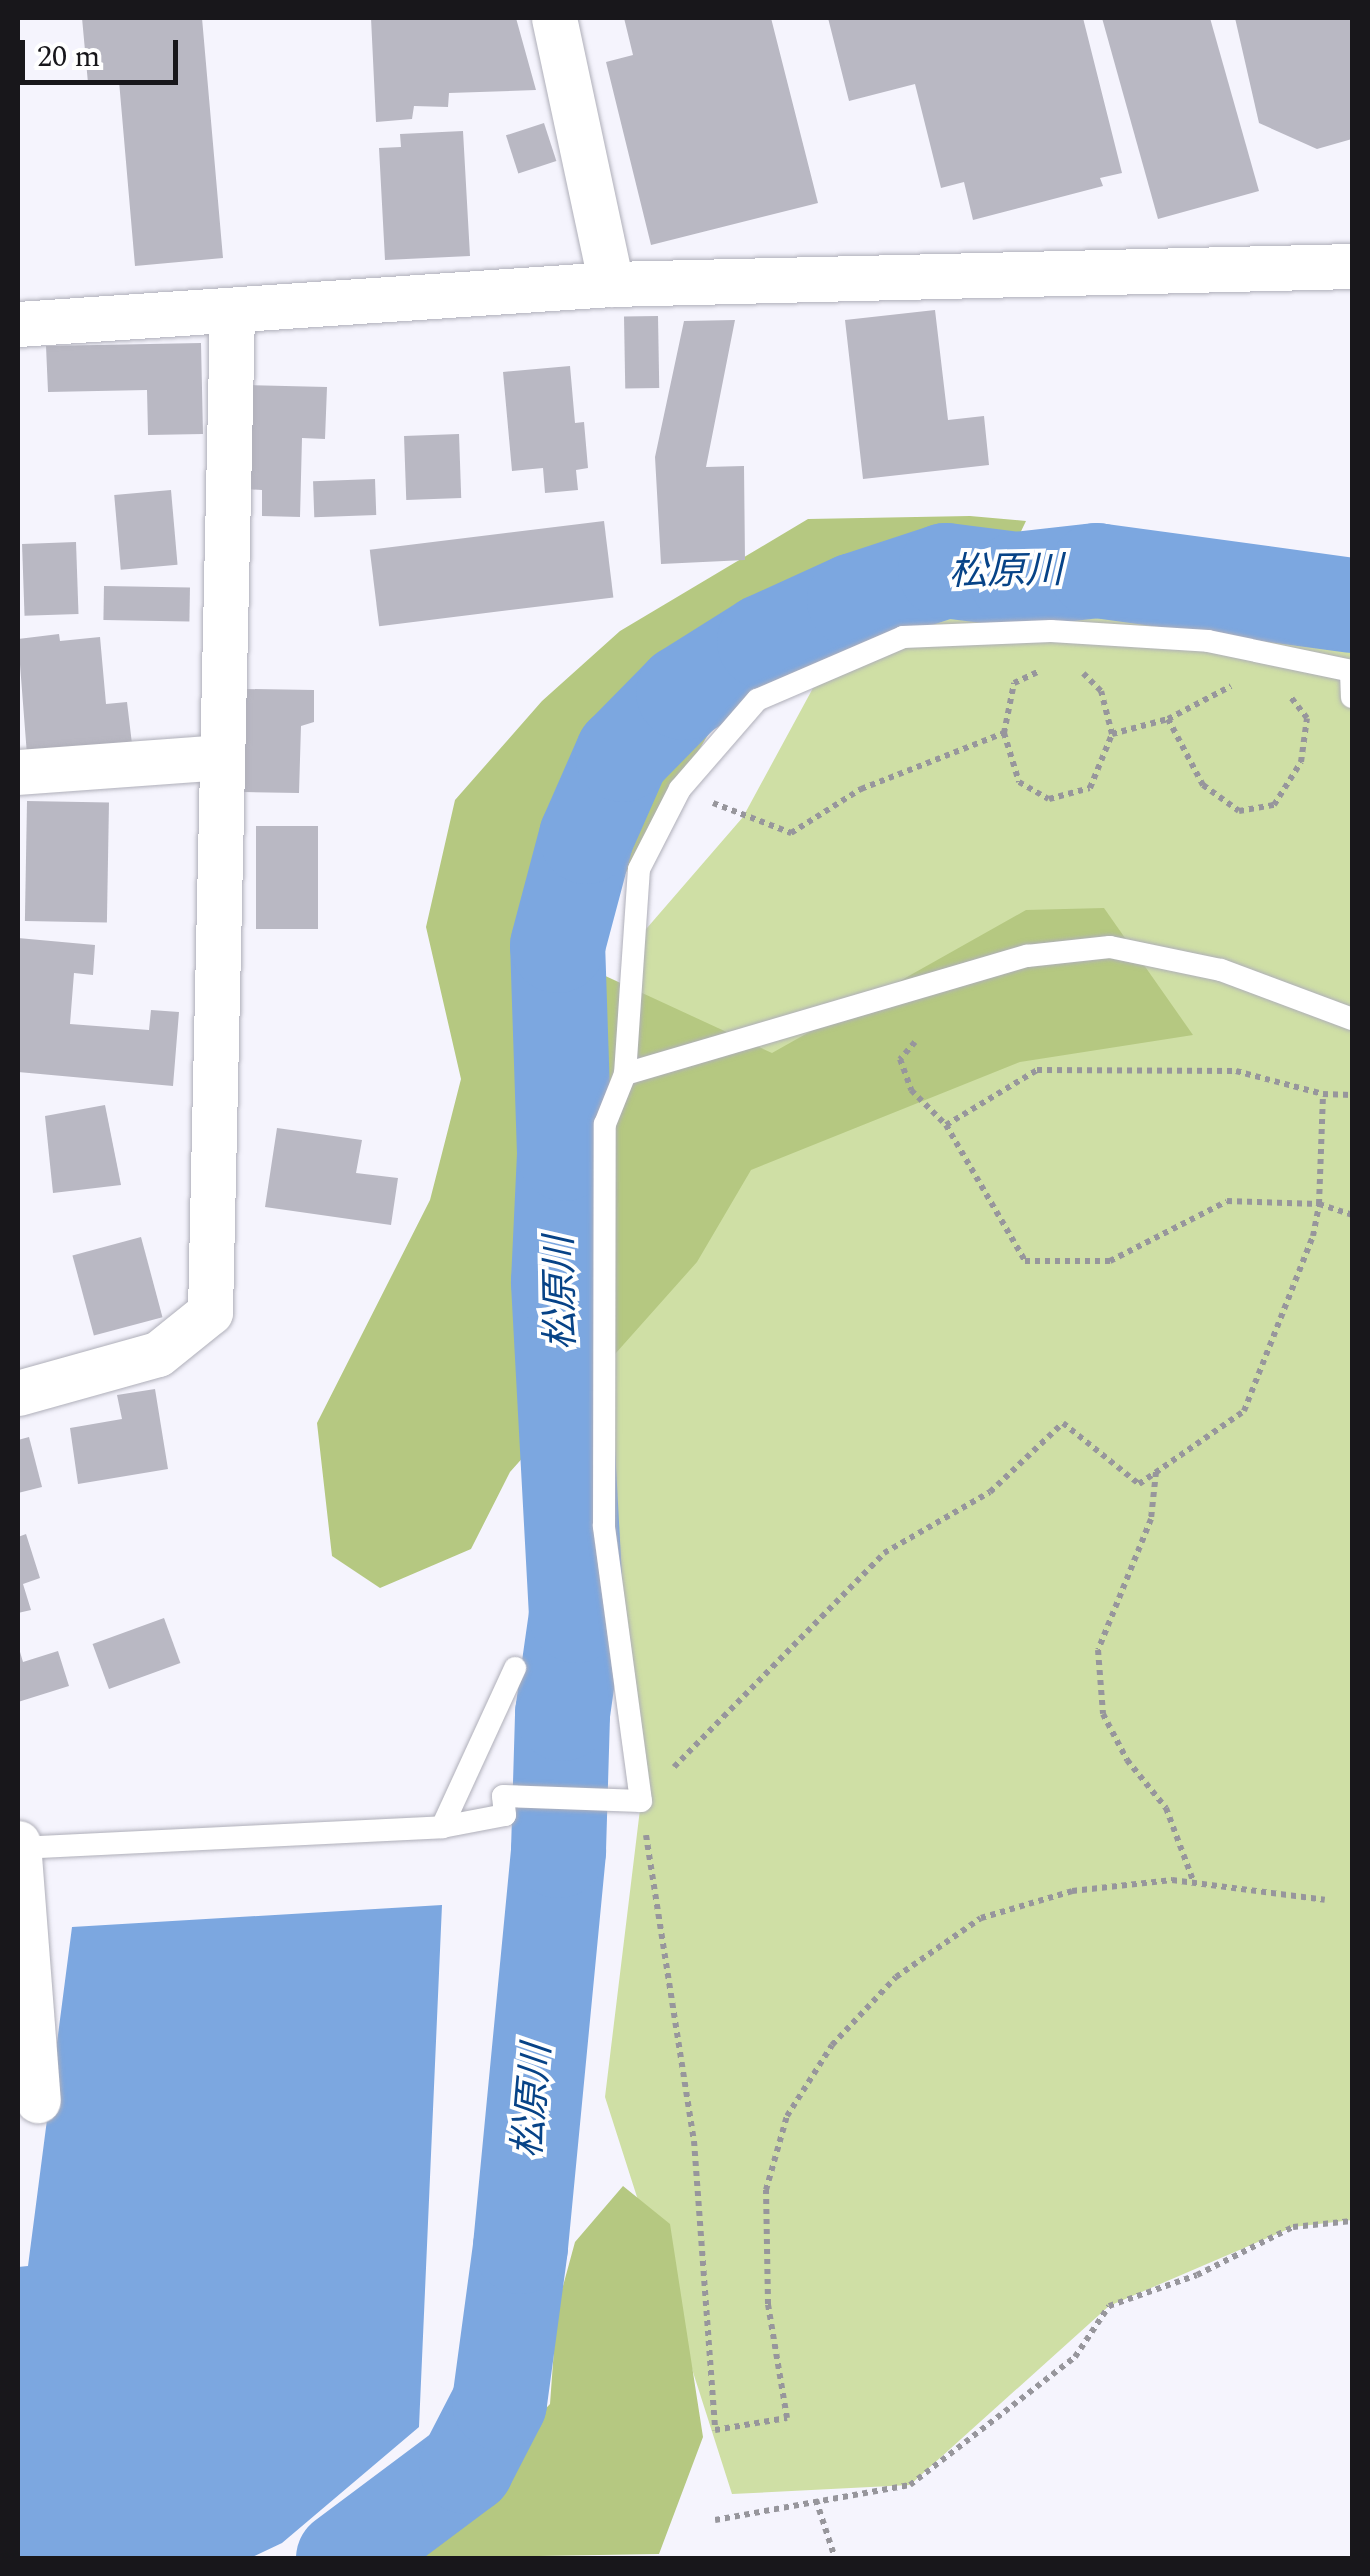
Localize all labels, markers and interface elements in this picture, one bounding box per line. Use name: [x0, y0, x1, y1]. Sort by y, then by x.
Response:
scale bar: [25, 20, 182, 82]
text: 20 m: [37, 34, 100, 80]
water label: 松原川: [949, 549, 1063, 597]
water label: 松原川: [538, 1236, 586, 1350]
water label: 松原川: [506, 2042, 562, 2160]

